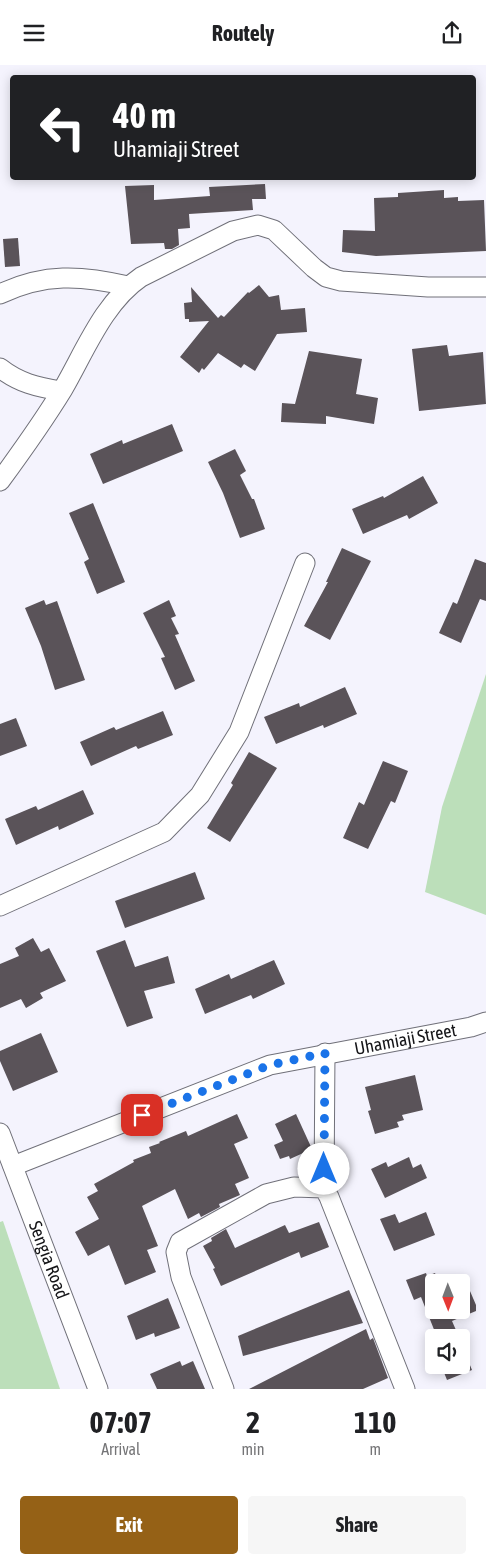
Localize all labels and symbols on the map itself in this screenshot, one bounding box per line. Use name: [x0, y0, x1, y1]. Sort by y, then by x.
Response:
street label: Uhamiaji Street: [353, 1019, 458, 1059]
pin: [121, 1094, 163, 1136]
position arrow: [297, 1142, 349, 1194]
street label: Sengia Road: [25, 1218, 73, 1302]
north arrow: [425, 1274, 470, 1319]

